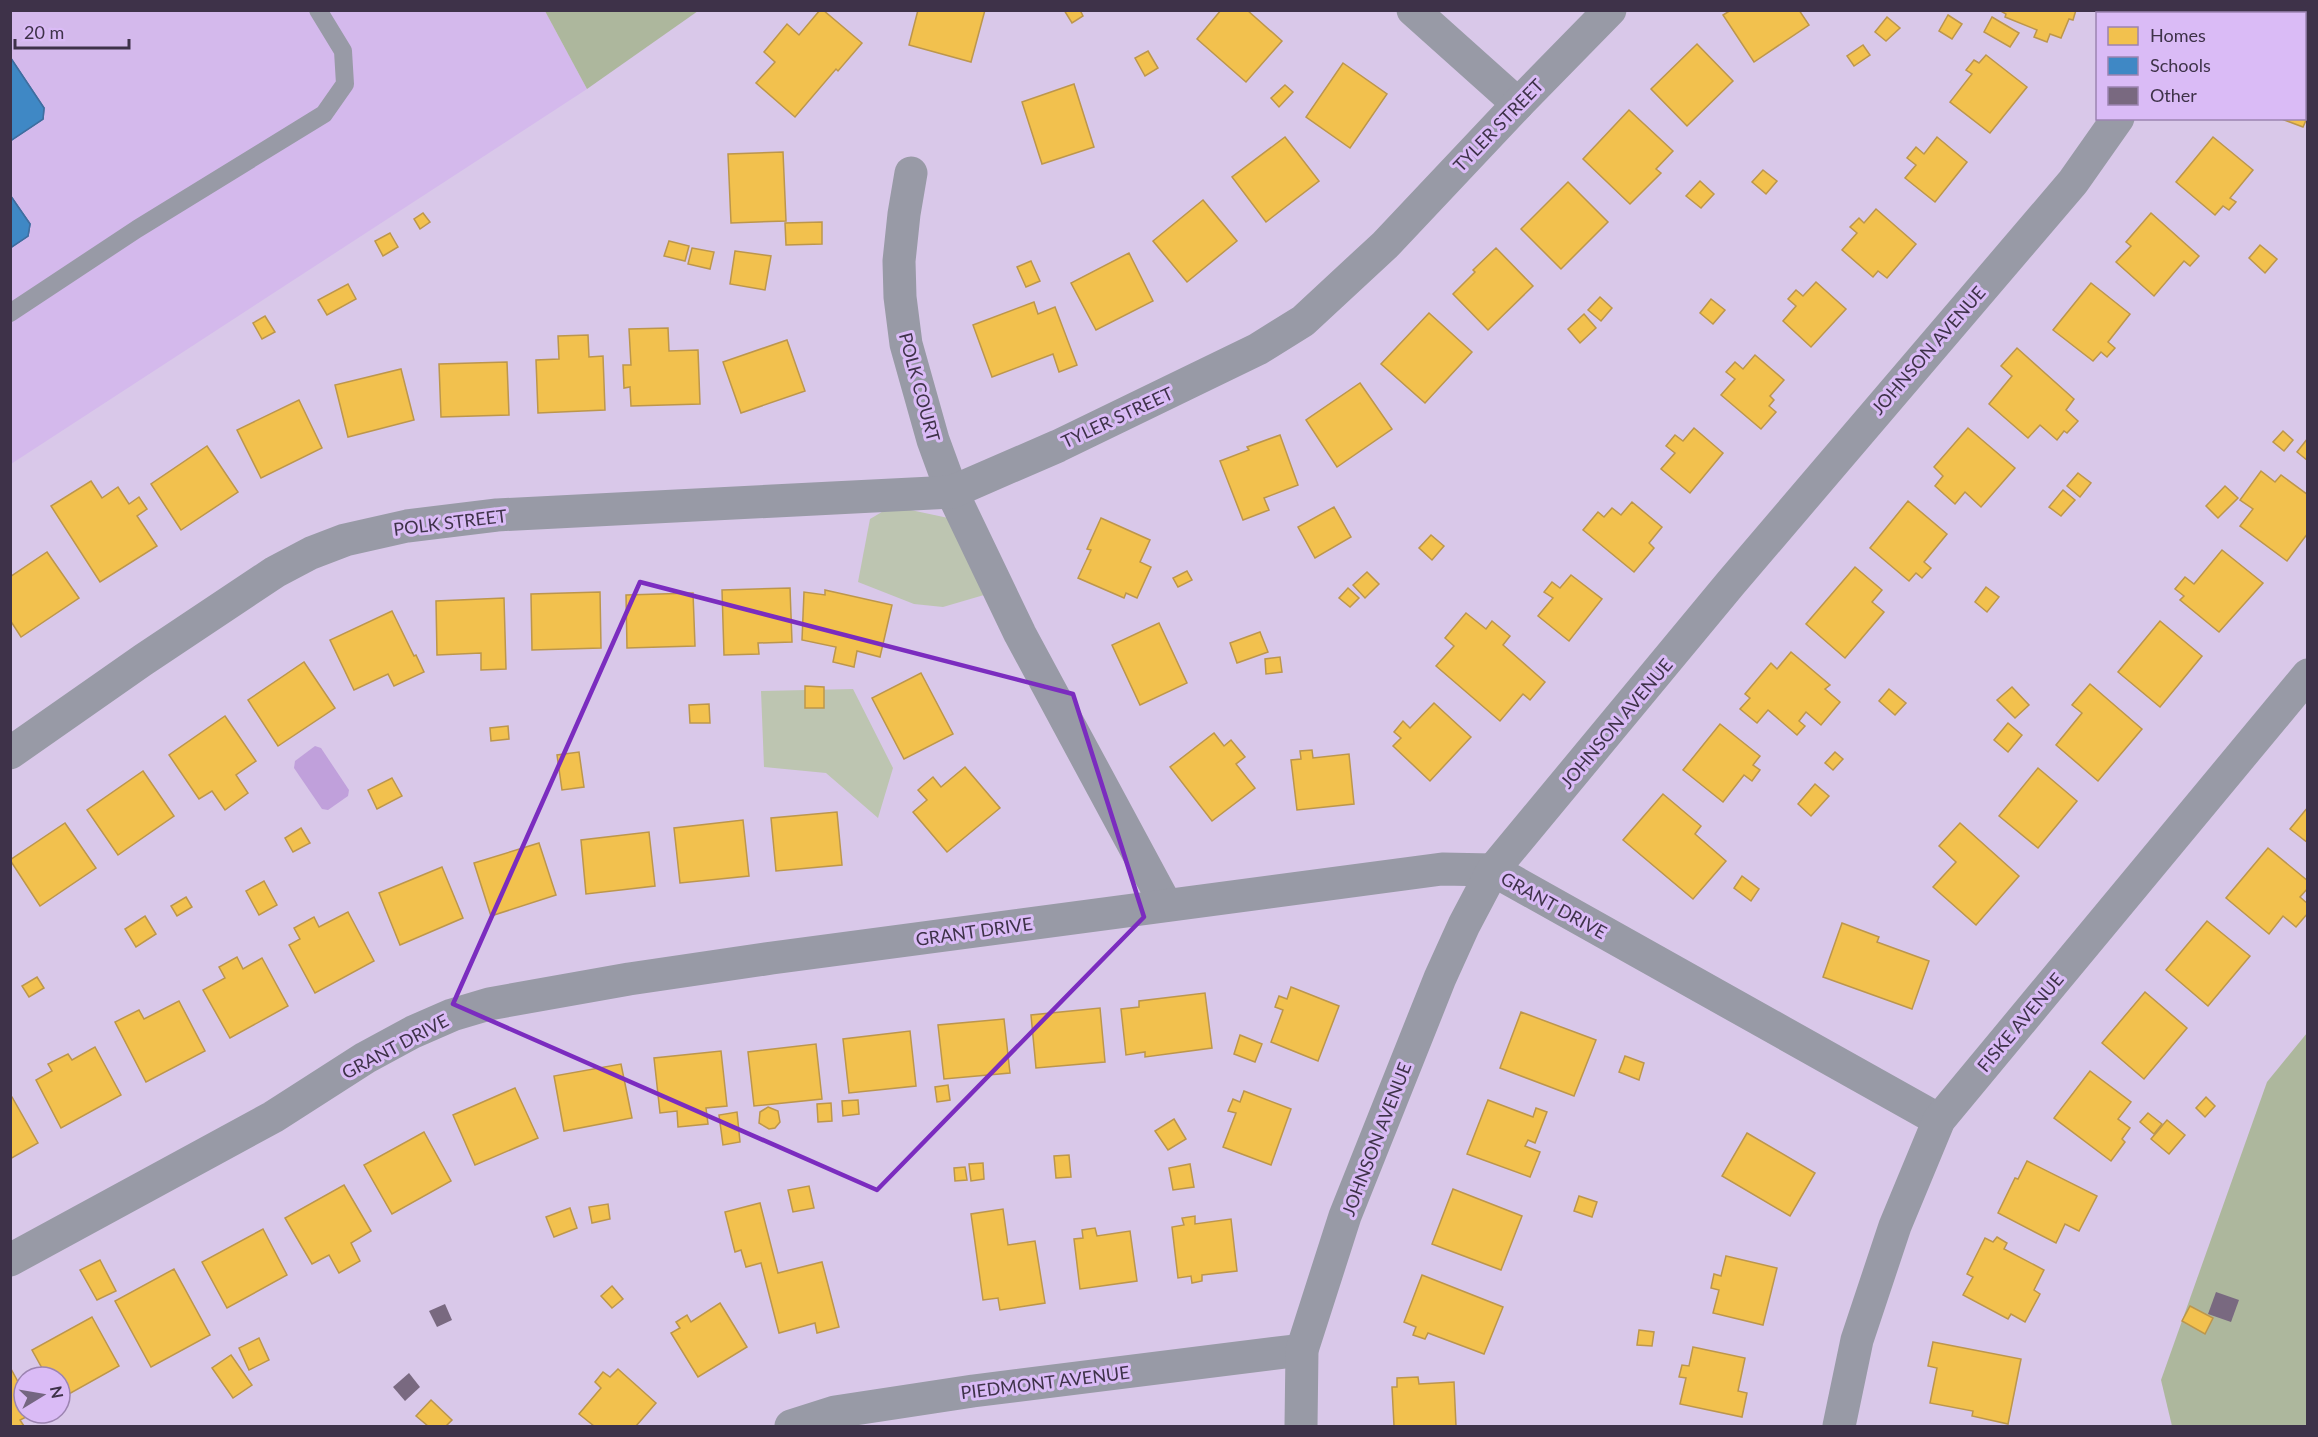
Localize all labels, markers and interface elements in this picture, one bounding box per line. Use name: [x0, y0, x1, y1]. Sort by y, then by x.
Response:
scale bar: [15, 12, 129, 50]
legend: [2096, 12, 2306, 120]
text: 20 m: [24, 21, 64, 43]
text: Homes: [2150, 24, 2206, 46]
text: Schools: [2150, 54, 2211, 76]
street label: TYLER STREET: [1448, 74, 1548, 176]
text: Other: [2150, 84, 2197, 106]
street label: JOHNSON AVENUE: [1866, 281, 1990, 419]
street label: POLK COURT: [895, 330, 945, 444]
street label: TYLER STREET: [1058, 381, 1177, 452]
street label: POLK STREET: [392, 504, 508, 540]
street label: JOHNSON AVENUE: [1555, 654, 1677, 792]
street label: GRANT DRIVE: [1497, 867, 1611, 943]
street label: GRANT DRIVE: [914, 912, 1034, 950]
street label: FISKE AVENUE: [1972, 968, 2068, 1076]
street label: GRANT DRIVE: [338, 1009, 452, 1083]
street label: JOHNSON AVENUE: [1337, 1059, 1415, 1219]
street label: PIEDMONT AVENUE: [959, 1361, 1131, 1403]
north arrow: [12, 1365, 72, 1425]
text: N: [47, 1384, 68, 1400]

